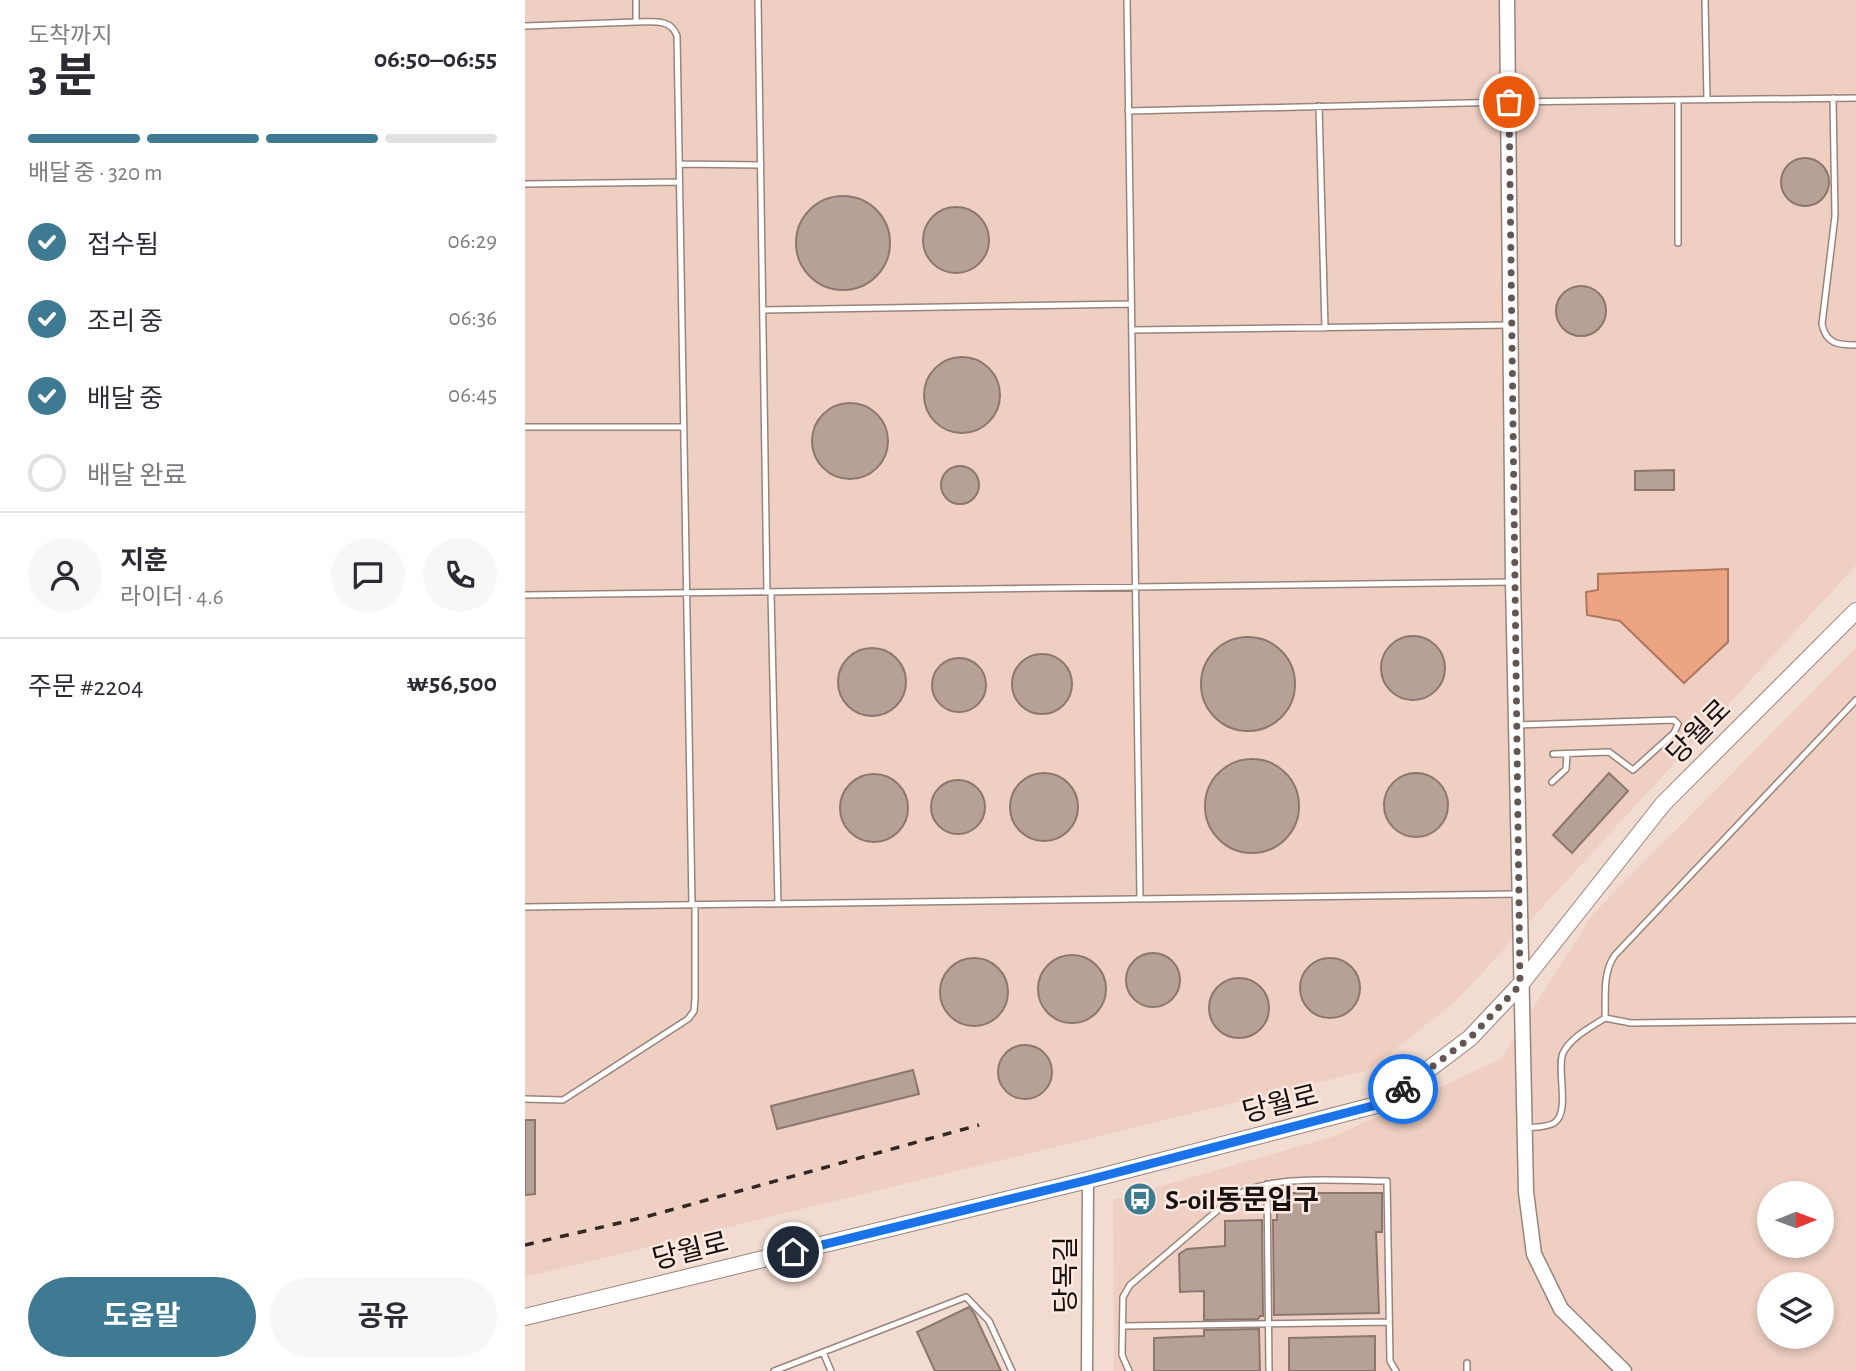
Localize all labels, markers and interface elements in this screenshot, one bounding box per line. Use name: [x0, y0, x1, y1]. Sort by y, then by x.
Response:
text: 도착까지: [28, 25, 113, 48]
text: 06:50–06:55: [374, 46, 497, 72]
text: 3 분: [28, 54, 97, 100]
pin: [1479, 72, 1539, 132]
icon: bag: [1490, 83, 1528, 121]
text: 배달 중 · 320 m: [28, 162, 162, 185]
icon: check: [28, 223, 66, 261]
text: 06:29: [448, 230, 497, 253]
text: 접수됨: [87, 232, 159, 258]
icon: check: [28, 300, 66, 338]
text: 06:36: [448, 307, 497, 330]
text: 조리 중: [87, 309, 163, 335]
icon: check: [28, 377, 66, 415]
text: 06:45: [448, 384, 497, 407]
text: 배달 중: [87, 386, 163, 412]
text: 배달 완료: [87, 463, 187, 489]
button: person: [28, 538, 102, 612]
button: chat: [331, 538, 405, 612]
button: phone: [423, 538, 497, 612]
text: 지훈: [120, 548, 168, 574]
text: 라이더 · 4.6: [120, 586, 223, 609]
text: ₩56,500: [407, 670, 497, 696]
text: 주문 #2204: [28, 674, 143, 700]
street label: 당월로: [1661, 694, 1737, 770]
courier: [1368, 1054, 1438, 1124]
icon: bike: [1384, 1070, 1422, 1108]
street label: 당월로: [1239, 1080, 1321, 1128]
bus stop icon: S-oil동문입구: [1121, 1180, 1159, 1218]
north arrow: [1757, 1181, 1834, 1258]
map controls: [1757, 1181, 1834, 1349]
place label: S-oil동문입구: [1165, 1185, 1319, 1215]
pin: [763, 1222, 823, 1282]
street label: 당월로: [649, 1227, 731, 1275]
icon: home: [774, 1233, 812, 1271]
street label: 당목길: [1051, 1236, 1081, 1314]
button: layers: [1757, 1272, 1834, 1349]
button: 도움말: [28, 1277, 256, 1357]
button: 공유: [270, 1277, 497, 1357]

